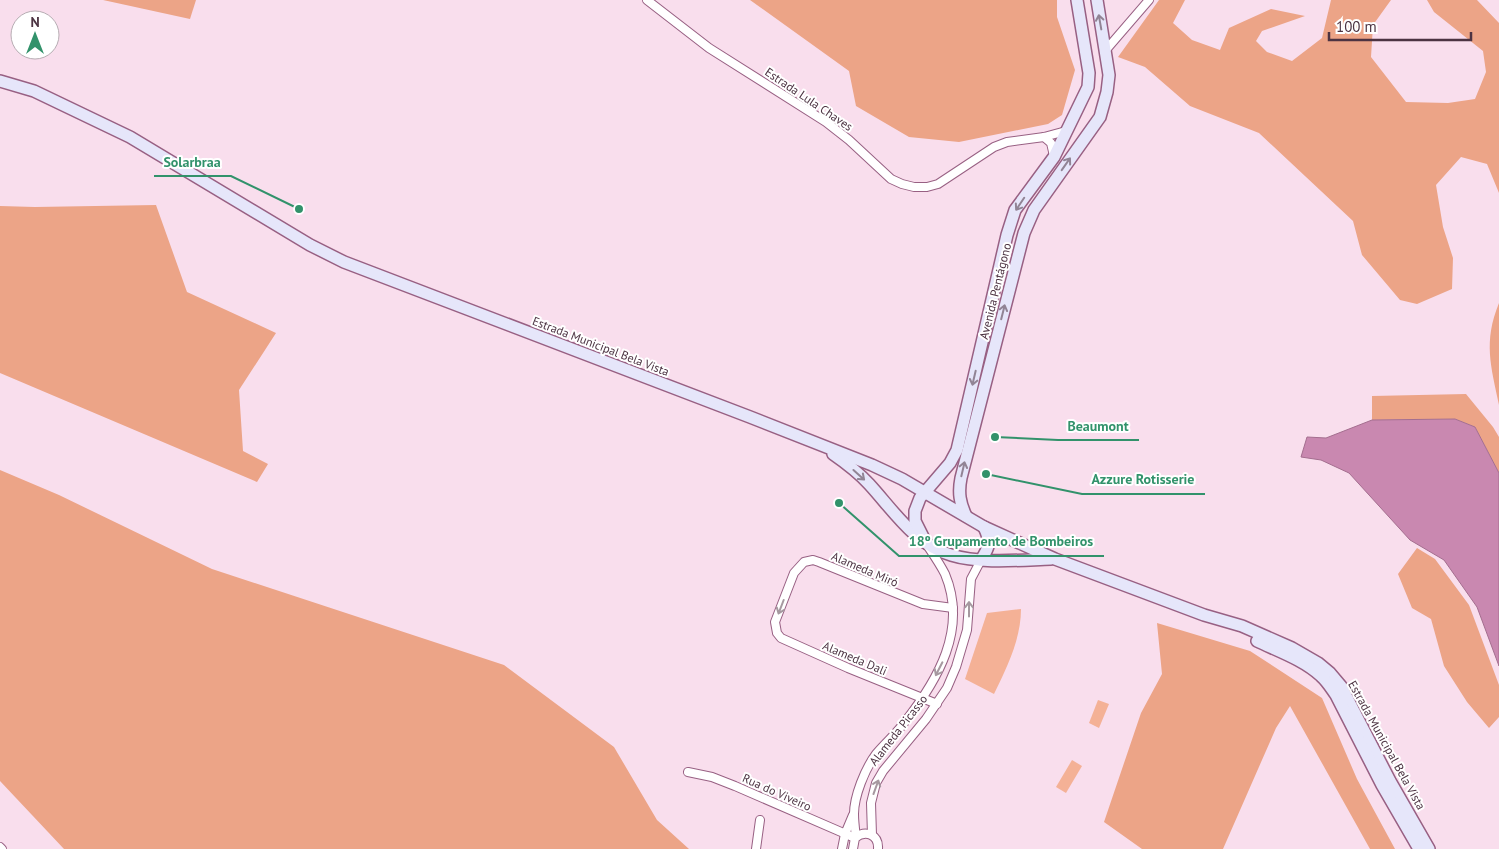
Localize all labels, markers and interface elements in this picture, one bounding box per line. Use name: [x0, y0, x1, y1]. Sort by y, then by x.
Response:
north arrow: [10, 10, 60, 60]
scale bar: [1329, 10, 1472, 42]
text: N: [30, 13, 40, 31]
one-way arrow: [1095, 15, 1104, 31]
text: 100 m: [1336, 17, 1377, 36]
street label: Estrada Lula Chaves: [762, 64, 856, 134]
callout: Solarbraa: [154, 147, 231, 176]
text: Solarbraa: [163, 153, 221, 171]
one-way arrow: [1061, 158, 1071, 172]
one-way arrow: [1015, 197, 1025, 211]
street label: Avenida Pentágono: [976, 241, 1014, 341]
one-way arrow: [999, 304, 1009, 320]
street label: Estrada Municipal Bela Vista: [531, 313, 672, 379]
one-way arrow: [969, 369, 978, 385]
callout: Beaumont: [1058, 411, 1139, 440]
text: Beaumont: [1067, 417, 1129, 435]
one-way arrow: [959, 462, 968, 478]
callout: Azzure Rotisserie: [1082, 465, 1205, 494]
one-way arrow: [853, 469, 866, 481]
text: Azzure Rotisserie: [1092, 470, 1194, 488]
callout: 18º Grupamento de Bombeiros: [899, 527, 1104, 556]
text: 18º Grupamento de Bombeiros: [909, 532, 1093, 550]
street label: Alameda Miró: [829, 548, 901, 590]
one-way arrow: [776, 598, 785, 614]
one-way arrow: [964, 601, 974, 618]
street label: Alameda Dali: [821, 638, 889, 678]
one-way arrow: [934, 661, 943, 676]
street label: Estrada Municipal Bela Vista: [1345, 678, 1429, 812]
street label: Alameda Picasso: [866, 692, 930, 768]
street label: Rua do Viveiro: [740, 770, 814, 814]
one-way arrow: [872, 779, 881, 795]

